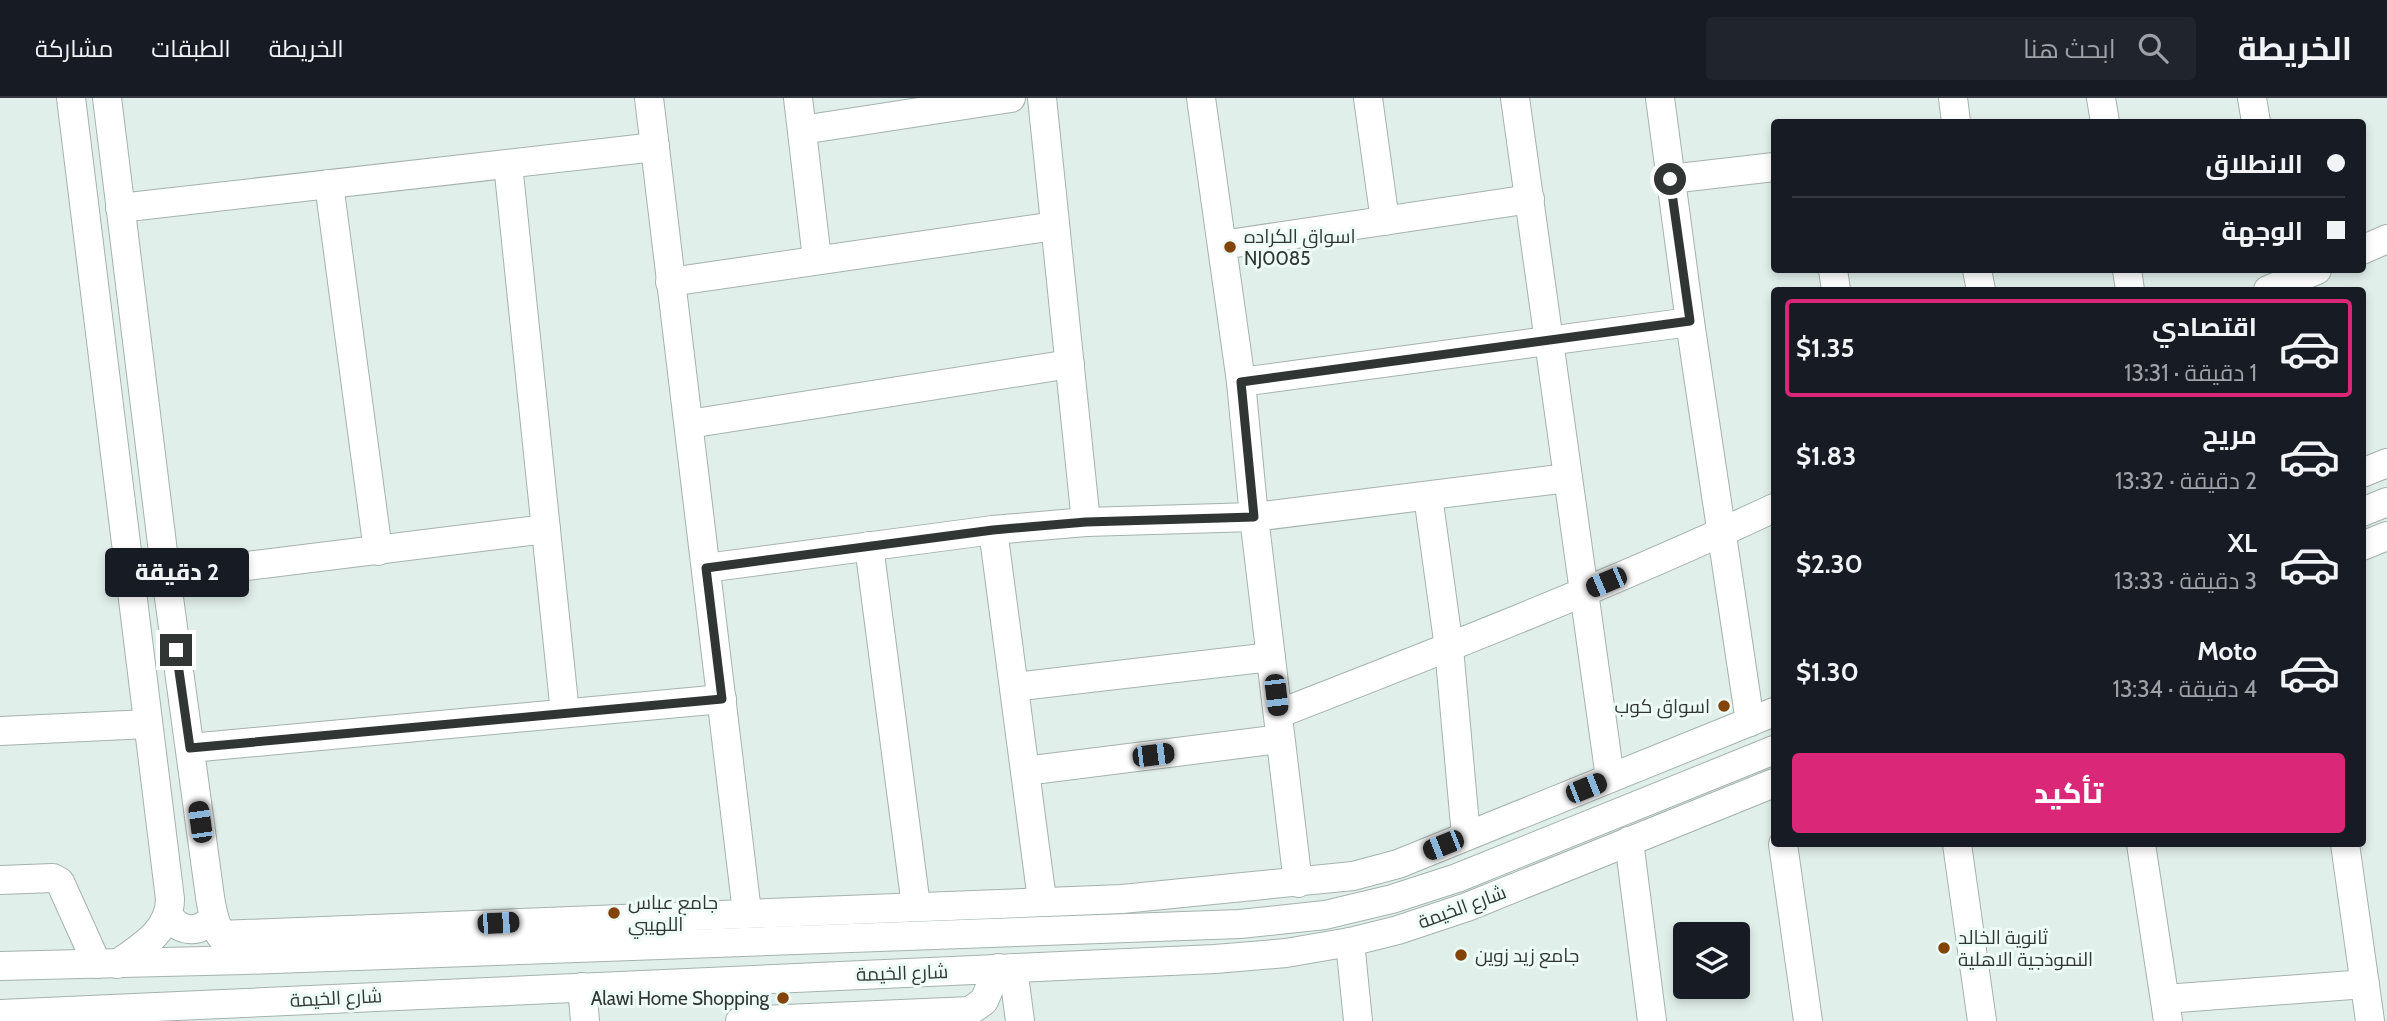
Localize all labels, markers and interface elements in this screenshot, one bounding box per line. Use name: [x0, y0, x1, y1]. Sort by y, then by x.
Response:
search box: [1706, 17, 2196, 80]
text: الخريطة: [2238, 28, 2352, 68]
icon: search: [2134, 29, 2172, 67]
text: ابحث هنا: [2023, 33, 2116, 65]
text: مشاركة: [35, 34, 113, 63]
text: الطبقات: [151, 34, 231, 63]
text: الخريطة: [269, 34, 344, 63]
text: الانطلاق: [2205, 148, 2303, 180]
route start: [1654, 163, 1686, 195]
text: الوجهة: [2222, 215, 2303, 247]
place label: اسواق الكراده NJ0085: [1244, 225, 1356, 270]
marker: اسواق الكراده NJ0085: [1222, 239, 1238, 255]
text: اقتصادي: [2152, 311, 2257, 343]
icon: car: [2278, 317, 2341, 380]
text: $1.35: [1796, 332, 1854, 364]
text: 1 دقيقة · 13:31: [2124, 359, 2257, 387]
text: مريح: [2202, 419, 2257, 451]
icon: car: [2278, 425, 2341, 488]
text: $1.83: [1796, 440, 1856, 472]
text: 2 دقيقة · 13:32: [2115, 467, 2257, 495]
text: XL: [2228, 527, 2257, 559]
icon: car: [2278, 533, 2341, 596]
callout: 2 دقيقة: [104, 548, 248, 598]
text: $2.30: [1796, 548, 1863, 580]
text: 2 دقيقة: [135, 558, 219, 586]
car: [1583, 564, 1630, 600]
text: 3 دقيقة · 13:33: [2114, 567, 2257, 595]
route end: [160, 634, 192, 666]
text: Moto: [2197, 635, 2257, 667]
icon: car: [2278, 641, 2341, 704]
text: $1.30: [1796, 656, 1859, 688]
car: [1264, 673, 1289, 717]
text: 4 دقيقة · 13:34: [2112, 675, 2257, 703]
place label: اسواق كوب: [1615, 695, 1710, 719]
marker: اسواق كوب: [1716, 698, 1732, 714]
car: [1131, 742, 1176, 768]
button: تأكيد: [1792, 753, 2345, 833]
car: [1563, 770, 1610, 806]
car: [187, 800, 214, 844]
car: [1420, 827, 1467, 863]
street label: شارع الخيمة: [1415, 880, 1510, 935]
place label: جامع عباس اللهيبي: [628, 891, 718, 939]
marker: جامع عباس اللهيبي: [606, 905, 622, 921]
car: [477, 911, 520, 935]
map controls: [1673, 922, 1750, 999]
button: layers: [1673, 922, 1750, 999]
place label: ثانوية الخالد النموذجية الاهلية: [1958, 926, 2093, 971]
marker: ثانوية الخالد النموذجية الاهلية: [1936, 940, 1952, 956]
place label: جامع زيد زوين: [1475, 944, 1579, 969]
marker: جامع زيد زوين: [1453, 947, 1469, 963]
street label: شارع الخيمة: [855, 960, 949, 988]
street label: شارع الخيمة: [289, 984, 383, 1014]
place label: Alawi Home Shopping: [591, 987, 770, 1010]
marker: Alawi Home Shopping: [775, 990, 791, 1006]

